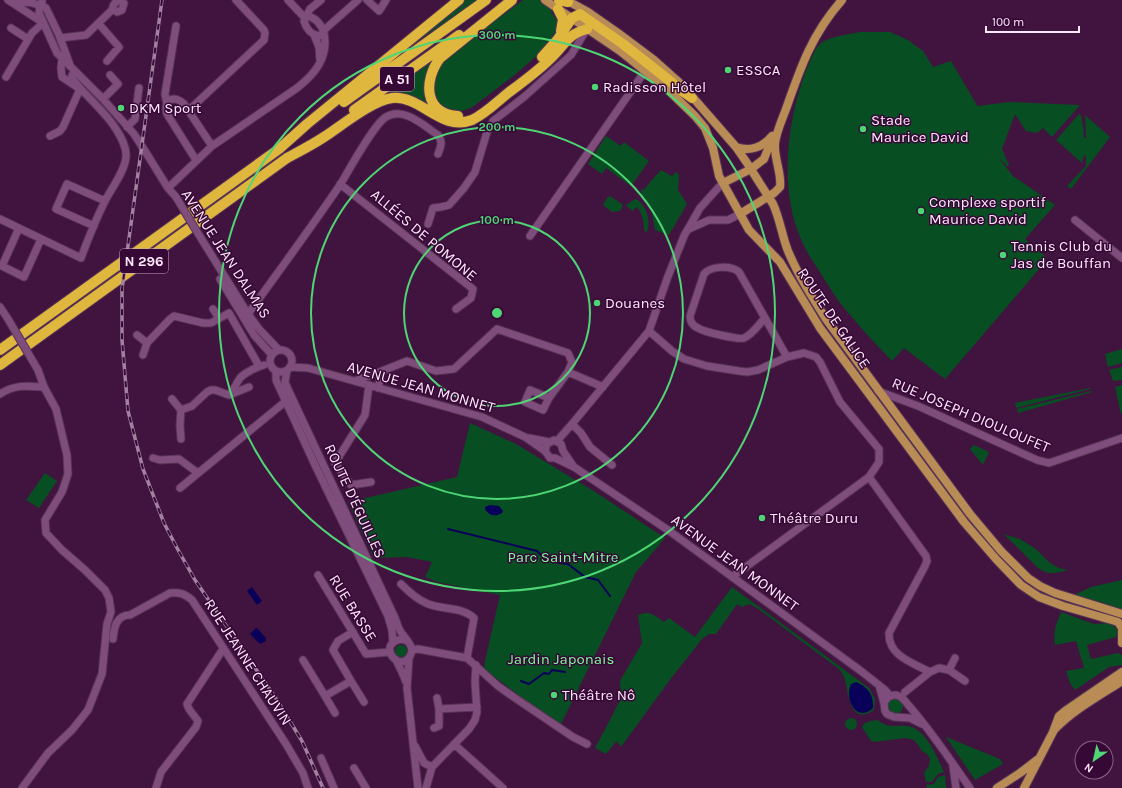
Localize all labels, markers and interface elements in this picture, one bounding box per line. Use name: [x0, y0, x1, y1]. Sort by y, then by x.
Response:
scale bar: [986, 8, 1079, 34]
text: 100 m: [992, 15, 1024, 29]
text: 300 m: [478, 28, 516, 42]
place label: ESSCA: [736, 61, 781, 79]
marker: ESSCA: [723, 65, 733, 75]
road number: A 51: [380, 67, 414, 91]
place label: Radisson Hôtel: [603, 78, 706, 96]
marker: Radisson Hôtel: [590, 82, 600, 92]
place label: DKM Sport: [129, 99, 202, 117]
marker: DKM Sport: [116, 103, 126, 113]
place label: Stade Maurice David: [871, 111, 969, 146]
text: 200 m: [479, 120, 515, 134]
marker: Stade Maurice David: [858, 124, 868, 134]
street label: ALLÉES DE POMONE: [367, 185, 481, 285]
street label: AVENUE JEAN DALMAS: [178, 186, 274, 322]
place label: Complexe sportif Maurice David: [929, 193, 1046, 228]
marker: Complexe sportif Maurice David: [916, 206, 926, 216]
text: 100 m: [480, 213, 514, 227]
place label: Tennis Club du Jas de Bouffan: [1011, 237, 1112, 272]
road number: N 296: [120, 249, 168, 273]
marker: Tennis Club du Jas de Bouffan: [998, 250, 1008, 260]
street label: ROUTE DE GALICE: [794, 264, 874, 372]
place label: Douanes: [605, 294, 665, 312]
marker: Douanes: [592, 298, 602, 308]
centre of rings: [490, 306, 504, 320]
street label: AVENUE JEAN MONNET: [345, 357, 497, 417]
street label: RUE JOSEPH DIOULOUFET: [889, 374, 1053, 457]
street label: ROUTE D'ÉGUILLES: [321, 441, 389, 561]
place label: Théâtre Duru: [770, 509, 858, 527]
street label: AVENUE JEAN MONNET: [668, 511, 803, 615]
marker: Théâtre Duru: [757, 513, 767, 523]
park label: Parc Saint-Mitre: [508, 548, 618, 566]
street label: RUE BASSE: [325, 571, 381, 645]
street label: RUE JEANNE CHAUVIN: [200, 595, 296, 729]
park label: Jardin Japonais: [508, 650, 614, 668]
place label: Théâtre Nô: [562, 686, 635, 704]
marker: Théâtre Nô: [549, 690, 559, 700]
north arrow: [1074, 740, 1114, 780]
text: N: [1082, 760, 1096, 775]

